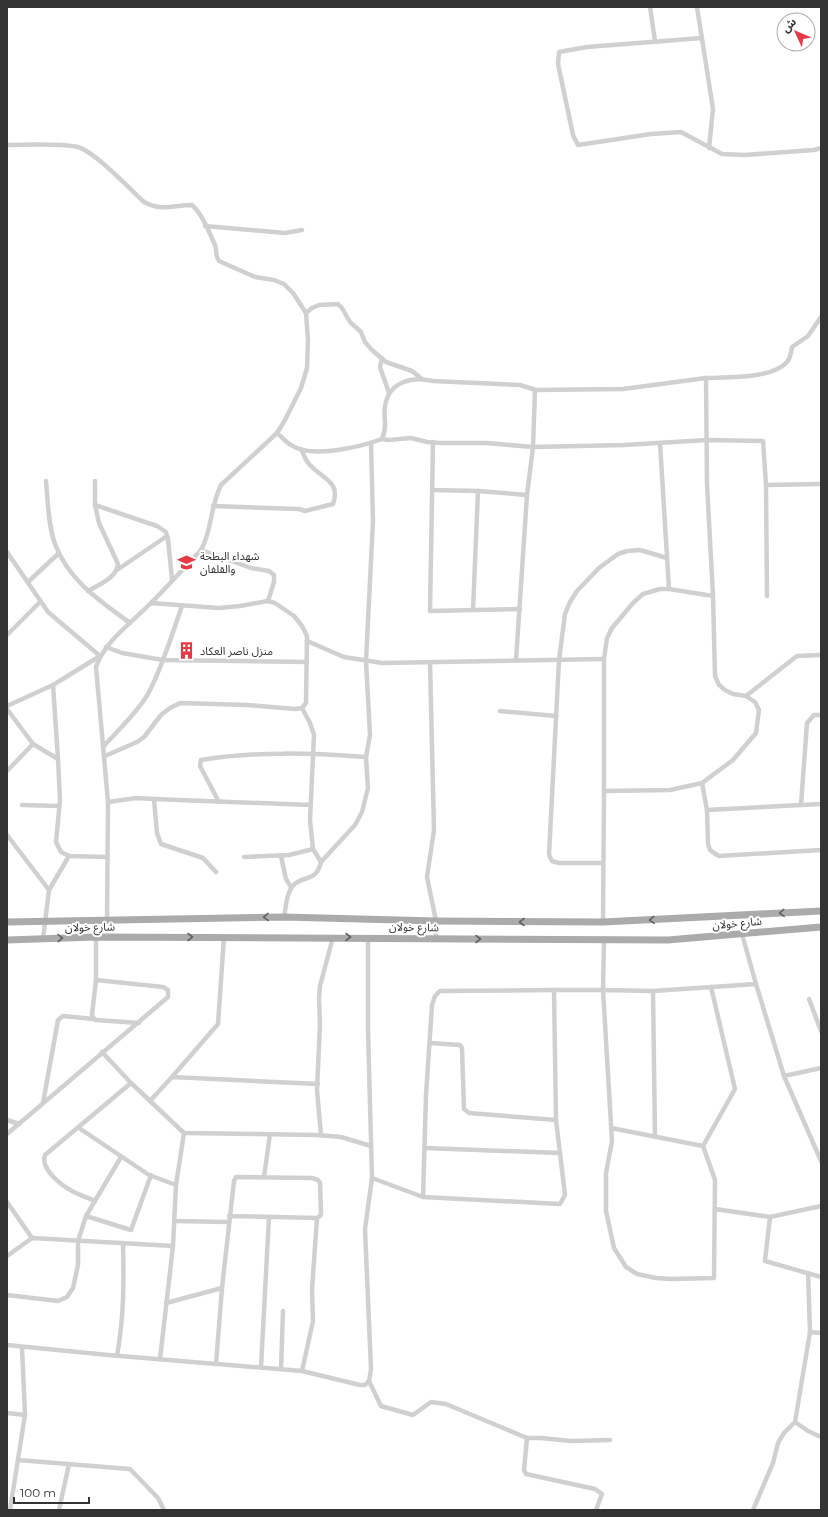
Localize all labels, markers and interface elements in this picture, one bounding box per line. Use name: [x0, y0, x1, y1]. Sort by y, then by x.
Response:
north arrow: [776, 12, 816, 52]
text: ش: [779, 15, 799, 35]
place label: شهداء البطحة والقلفان: [200, 549, 260, 576]
school or university icon: شهداء البطحة والقلفان: [177, 552, 197, 572]
building icon: منزل ناصر العكاد: [177, 641, 197, 661]
place label: منزل ناصر العكاد: [200, 644, 273, 658]
one-way arrow: [779, 909, 785, 918]
one-way arrow: [263, 913, 269, 921]
street label: شارع خولان: [712, 914, 763, 933]
one-way arrow: [649, 915, 655, 924]
one-way arrow: [519, 918, 525, 926]
street label: شارع خولان: [65, 920, 115, 935]
street label: شارع خولان: [389, 920, 439, 935]
one-way arrow: [187, 933, 193, 941]
one-way arrow: [345, 933, 351, 941]
one-way arrow: [57, 934, 63, 942]
one-way arrow: [475, 935, 481, 943]
scale bar: [14, 1479, 89, 1505]
text: 100 m: [20, 1485, 56, 1500]

